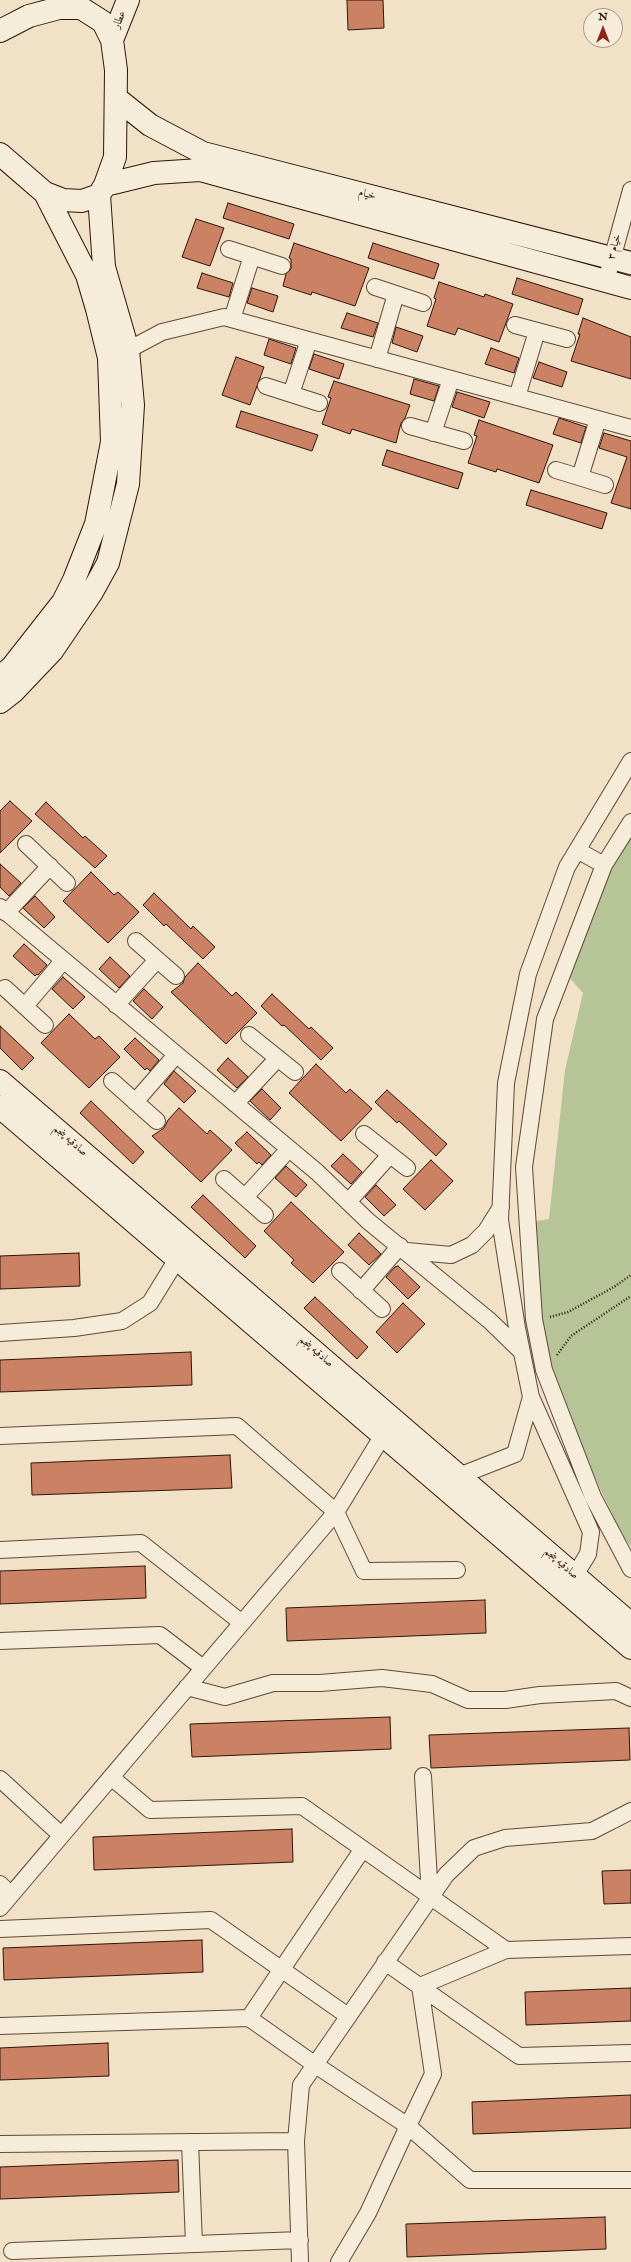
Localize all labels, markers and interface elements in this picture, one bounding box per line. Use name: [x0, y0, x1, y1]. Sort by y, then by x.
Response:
north arrow: [583, 8, 623, 48]
street label: عطار: [110, 9, 130, 31]
text: N: [598, 10, 608, 24]
street label: خیام: [357, 186, 377, 204]
street label: خیام ۳: [605, 233, 625, 261]
street label: صادقیه پنجم: [50, 1123, 90, 1159]
street label: صادقیه پنجم: [296, 1334, 336, 1370]
street label: صادقیه پنجم: [541, 1546, 581, 1582]

